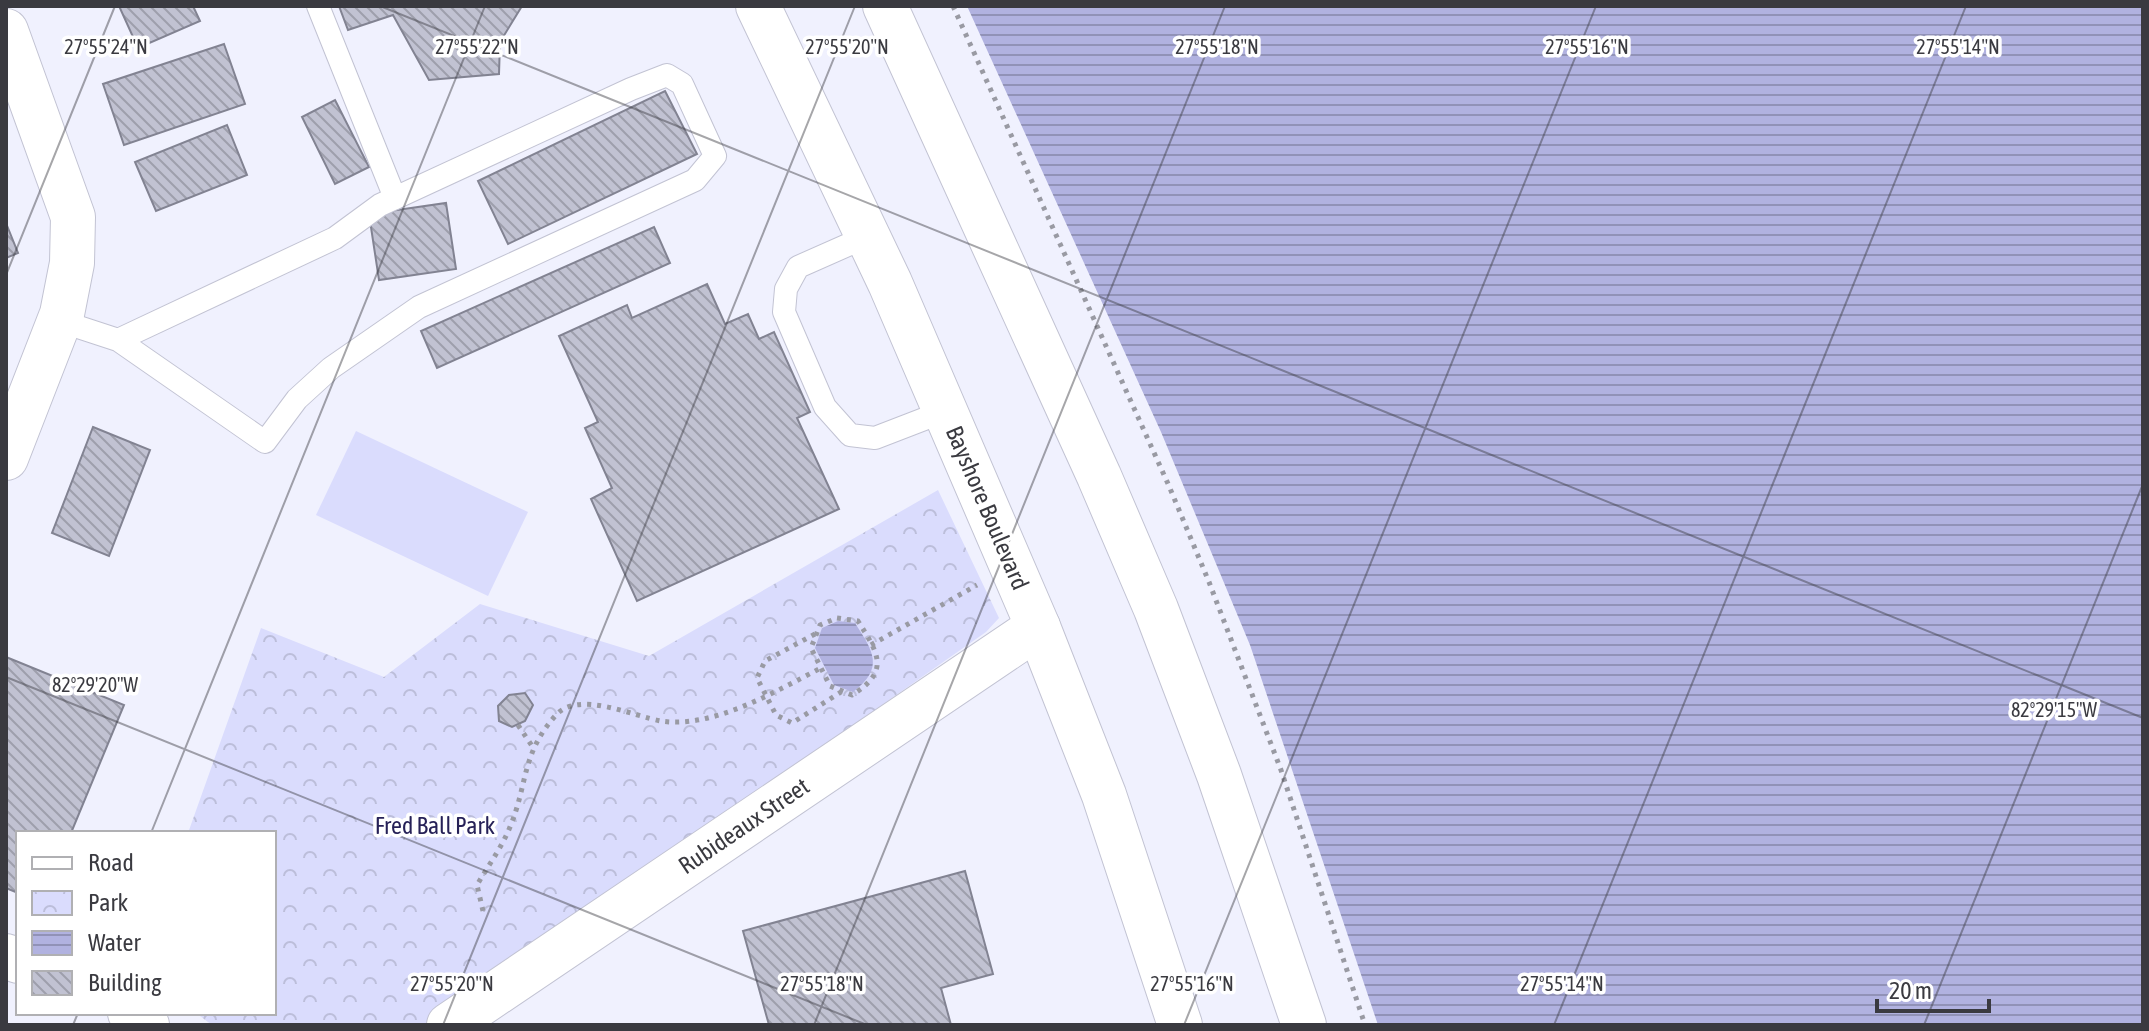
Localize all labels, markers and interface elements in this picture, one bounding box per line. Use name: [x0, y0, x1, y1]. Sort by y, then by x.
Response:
text: 27°55'24"N: [64, 35, 148, 58]
text: 27°55'22"N: [435, 35, 519, 58]
text: 27°55'20"N: [805, 35, 889, 58]
text: 27°55'18"N: [1175, 35, 1259, 58]
text: 27°55'16"N: [1545, 35, 1629, 58]
text: 27°55'14"N: [1916, 35, 2000, 58]
street label: Bayshore Boulevard: [941, 422, 1034, 594]
text: 82°29'20"W: [52, 673, 139, 696]
text: 82°29'15"W: [2011, 698, 2098, 721]
street label: Rubideaux Street: [674, 772, 814, 879]
park label: Fred Ball Park: [375, 812, 496, 839]
legend: [16, 831, 276, 1015]
text: Road: [88, 849, 134, 876]
text: Park: [88, 889, 129, 916]
text: Water: [88, 929, 141, 956]
scale bar: [1877, 963, 1989, 1013]
text: Building: [88, 969, 162, 996]
text: 27°55'20"N: [410, 972, 494, 995]
text: 27°55'18"N: [780, 972, 864, 995]
text: 27°55'16"N: [1150, 972, 1234, 995]
text: 27°55'14"N: [1520, 972, 1604, 995]
text: 20 m: [1889, 977, 1932, 1004]

